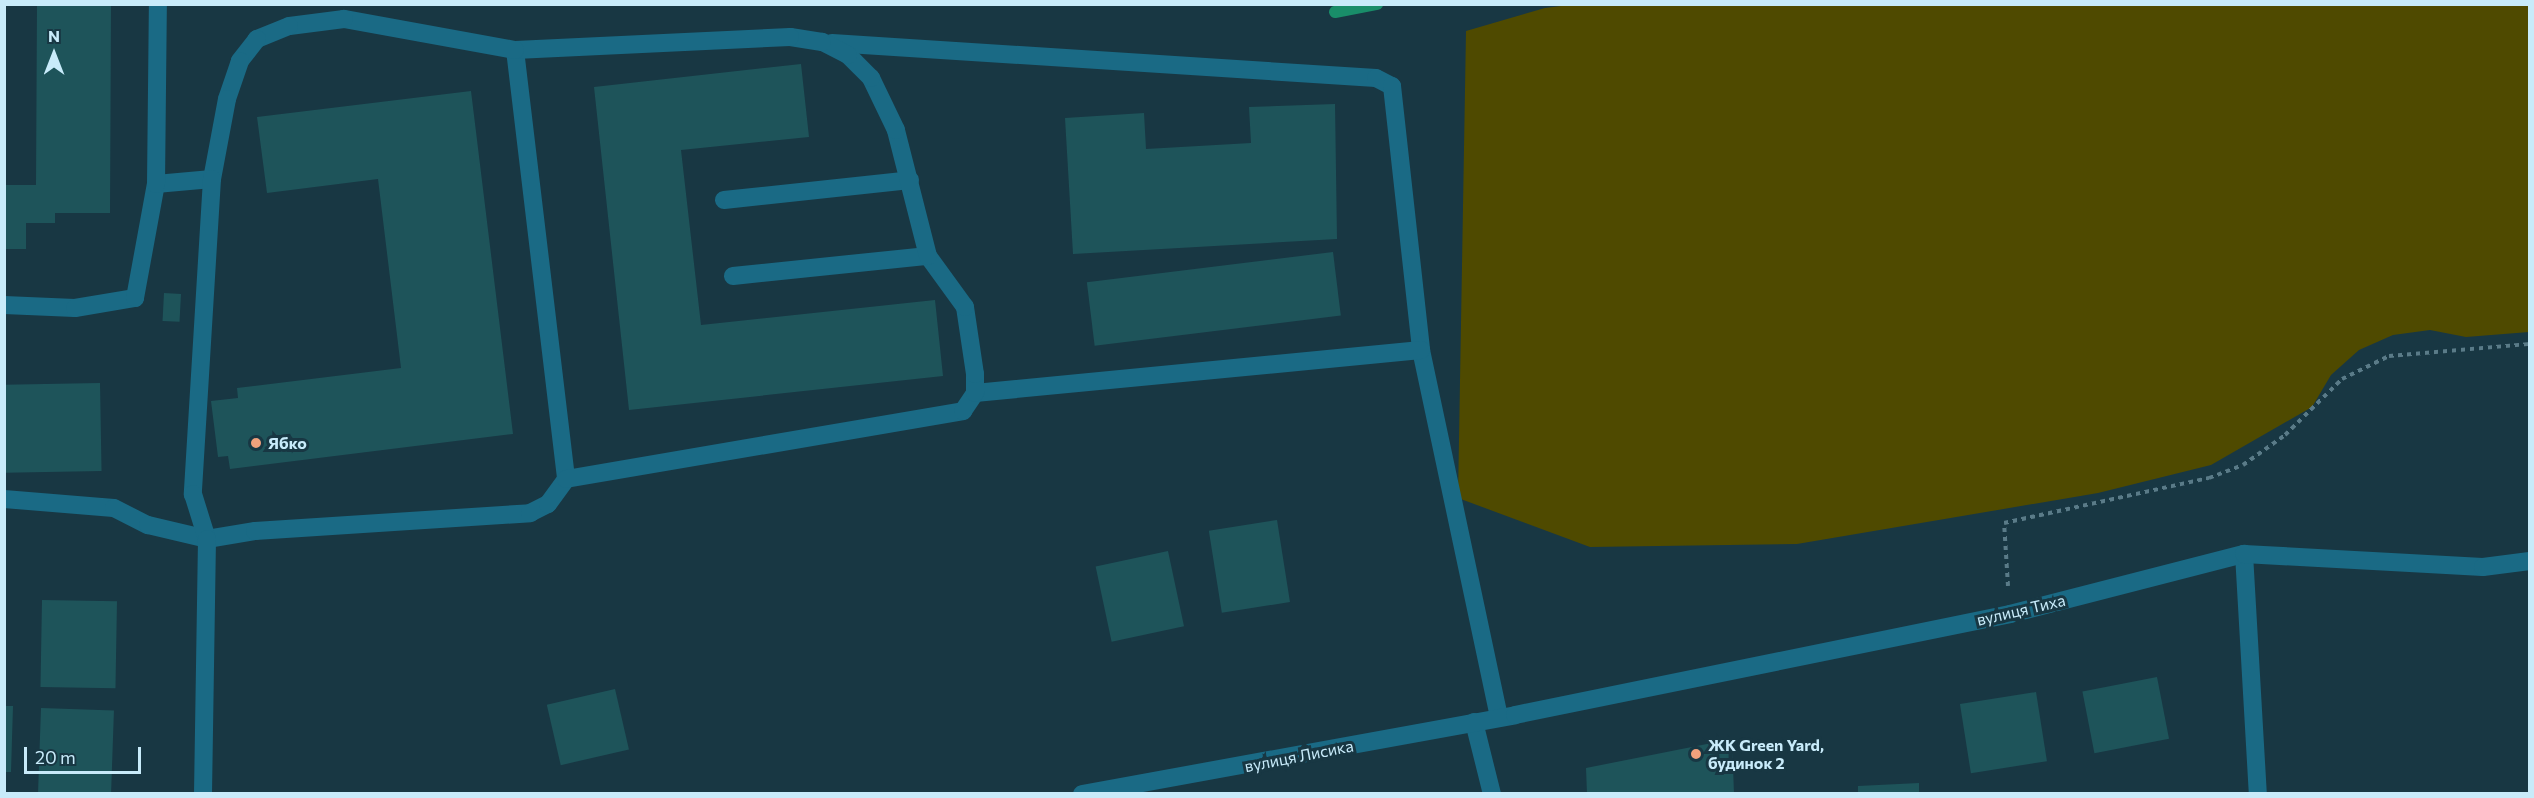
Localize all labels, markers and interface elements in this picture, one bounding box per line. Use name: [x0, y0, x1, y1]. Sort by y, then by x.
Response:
north arrow: [24, 24, 84, 84]
text: N: [48, 26, 60, 45]
place label: Ябко: [268, 433, 307, 453]
marker: Ябко: [249, 436, 263, 450]
street label: вулиця Тиха: [1975, 590, 2067, 630]
scale bar: [27, 735, 144, 773]
place label: ЖК Green Yard, будинок 2: [1708, 735, 1824, 773]
street label: вулиця Лисика: [1243, 736, 1355, 776]
text: 20 m: [35, 746, 76, 768]
marker: ЖК Green Yard, будинок 2: [1689, 747, 1703, 761]

